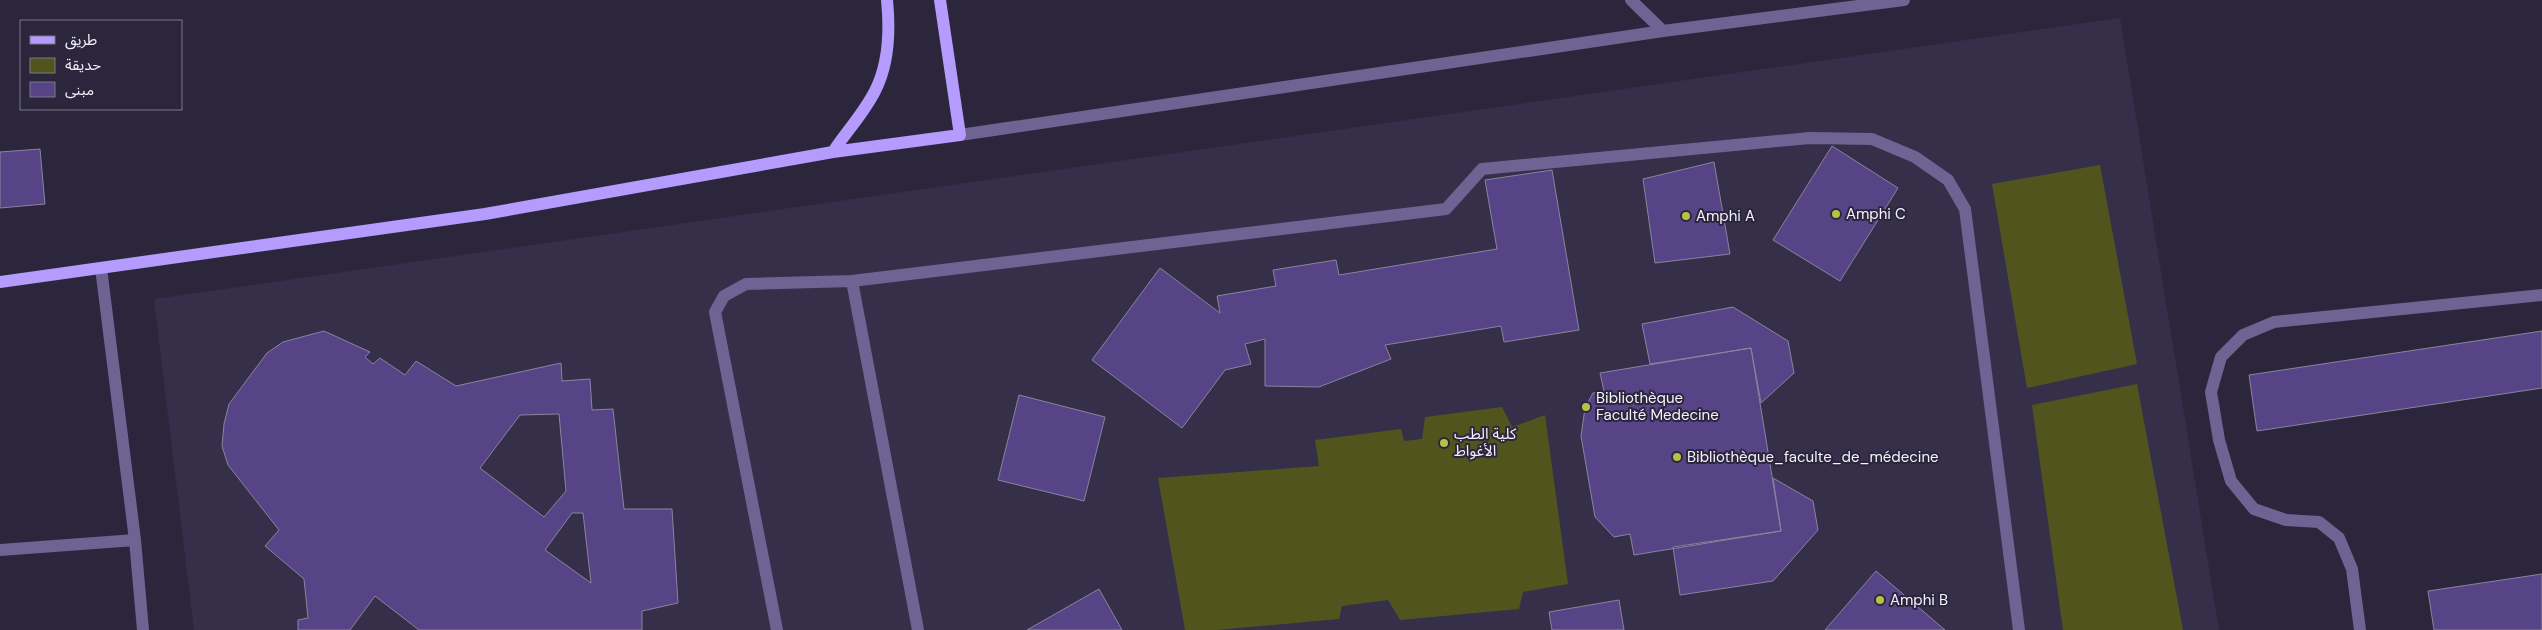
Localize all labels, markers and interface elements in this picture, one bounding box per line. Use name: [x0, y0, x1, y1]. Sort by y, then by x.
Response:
legend: [20, 20, 182, 110]
text: طريق: [65, 30, 97, 50]
text: حديقة: [65, 55, 101, 75]
text: مبنى: [65, 80, 94, 100]
place label: Amphi C: [1846, 204, 1906, 224]
place label: Amphi A: [1696, 206, 1755, 226]
marker: Amphi C: [1830, 208, 1842, 220]
marker: Amphi A: [1680, 210, 1692, 222]
place label: Bibliothèque Faculté Medecine: [1596, 388, 1719, 425]
marker: Bibliothèque Faculté Medecine: [1580, 401, 1592, 413]
place label: كلية الطب الأغواط: [1454, 424, 1517, 461]
marker: كلية الطب الأغواط: [1438, 437, 1450, 449]
place label: Bibliothèque_faculte_de_médecine: [1687, 447, 1939, 467]
marker: Bibliothèque_faculte_de_médecine: [1671, 451, 1683, 463]
place label: Amphi B: [1890, 590, 1948, 610]
marker: Amphi B: [1874, 594, 1886, 606]

